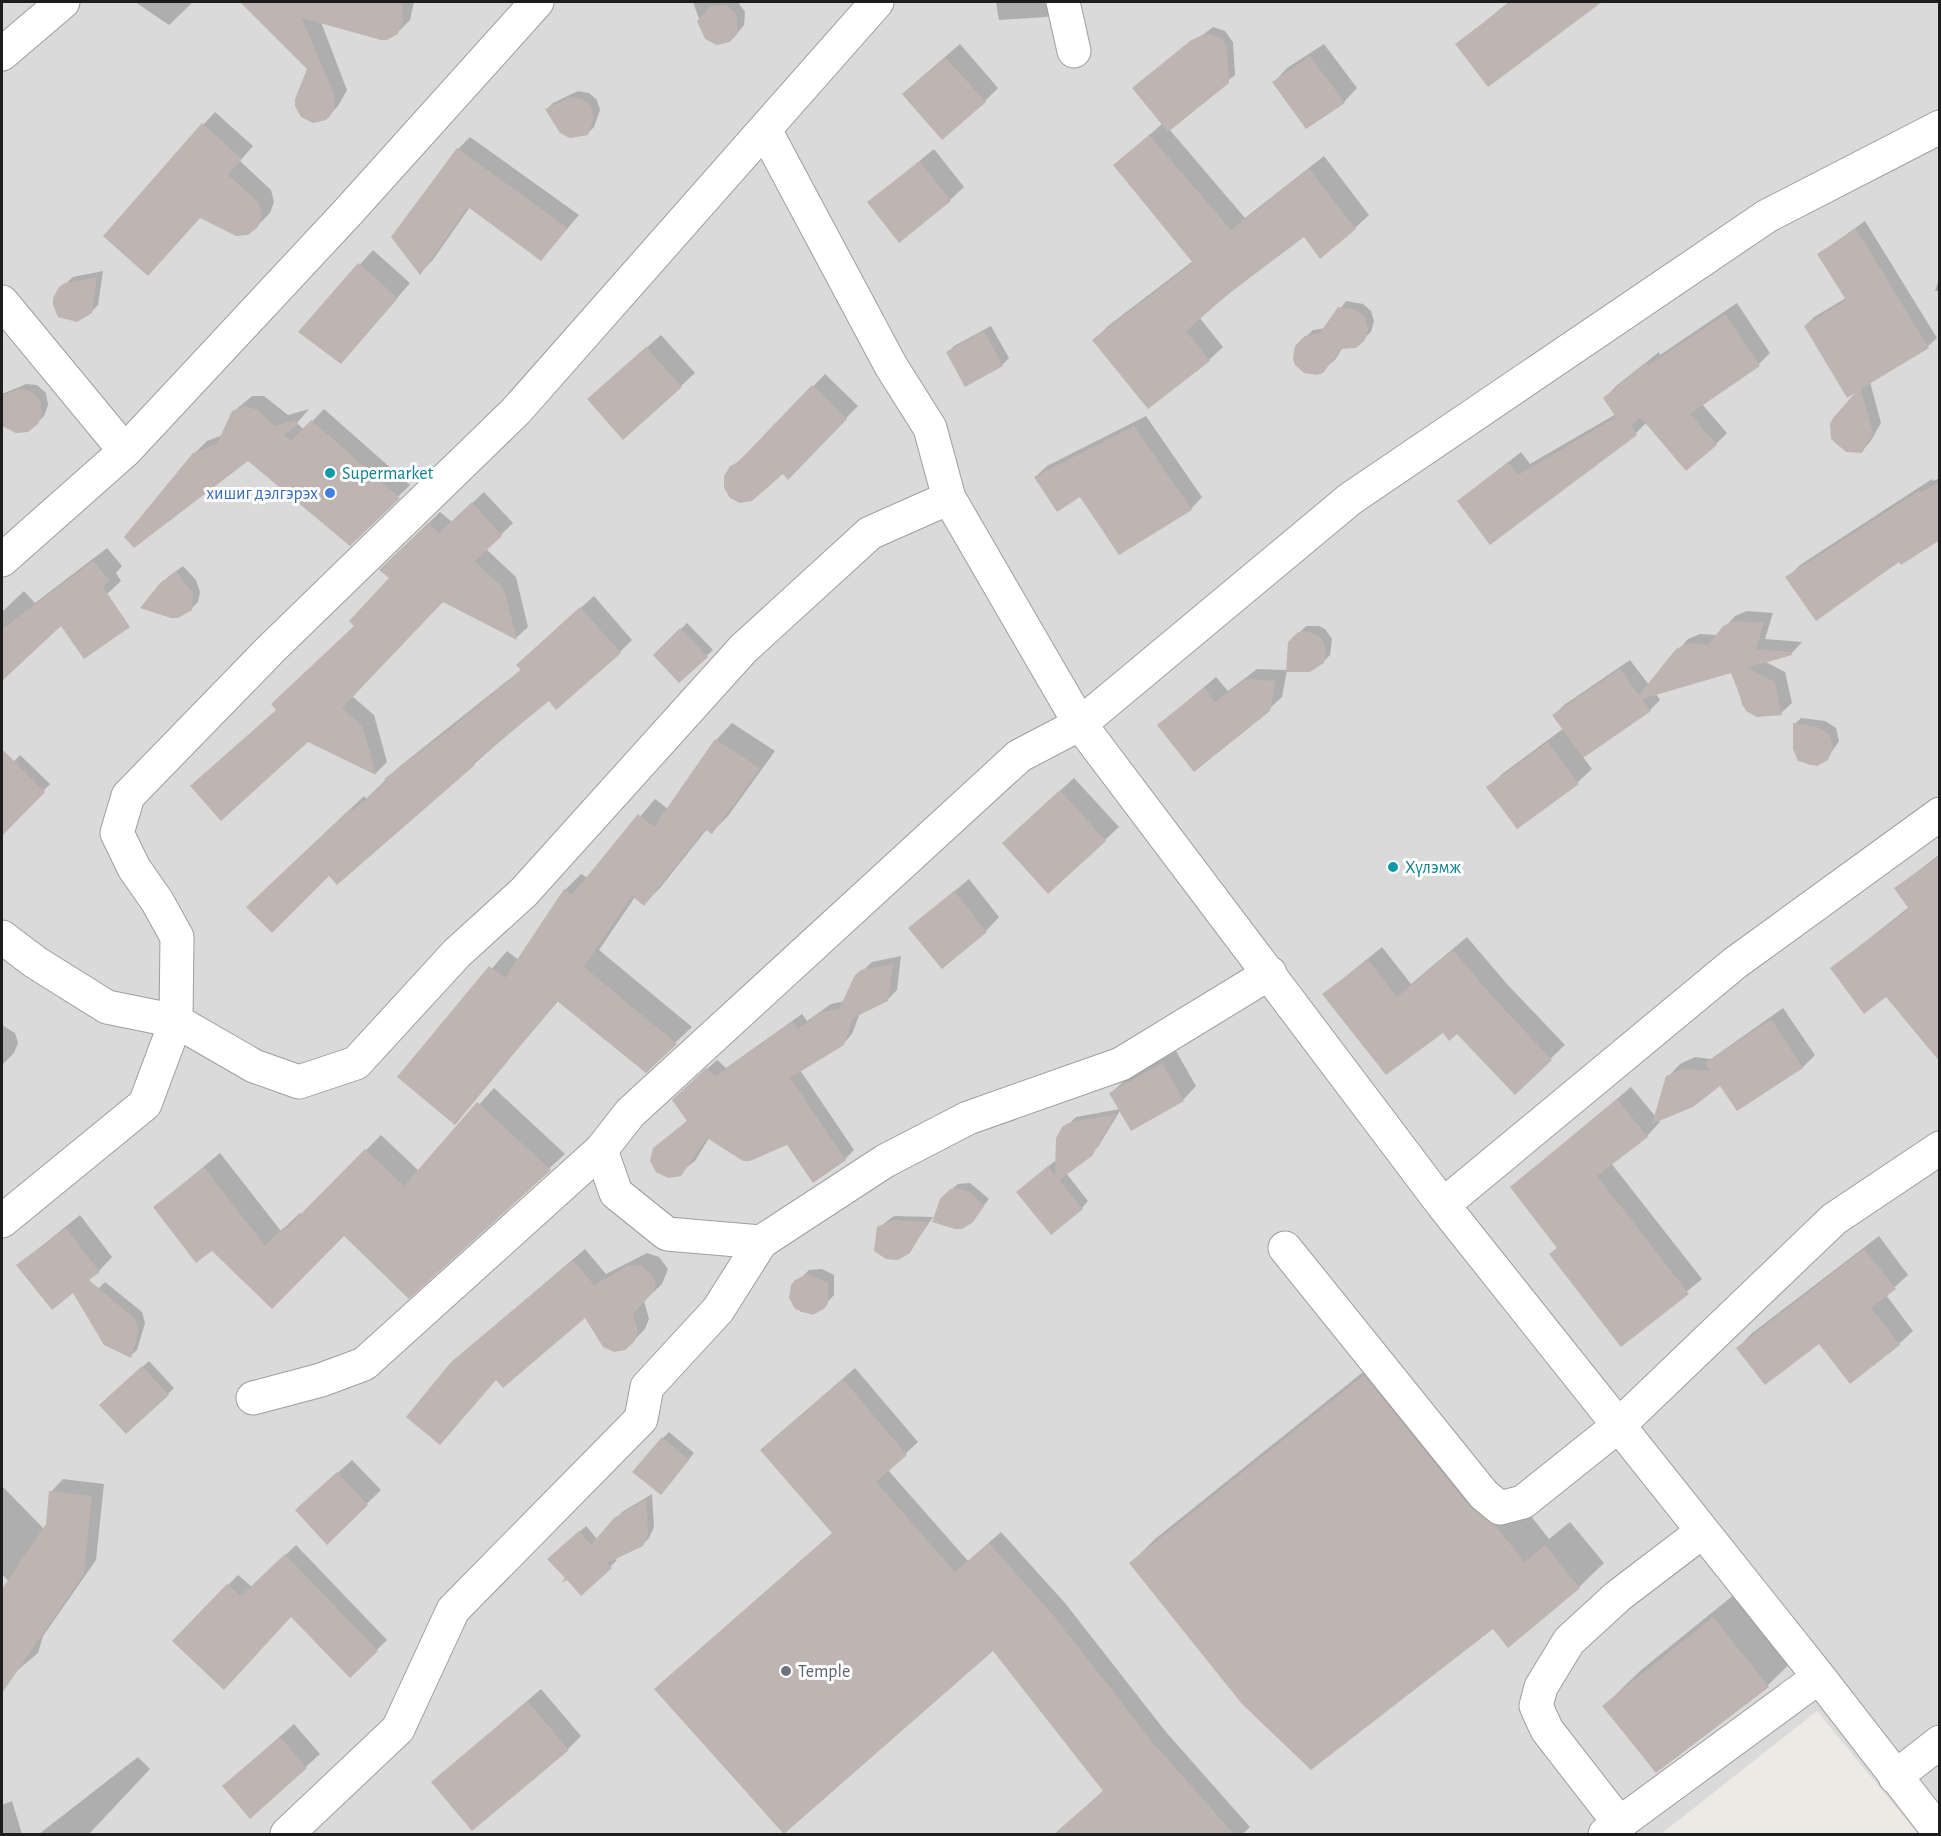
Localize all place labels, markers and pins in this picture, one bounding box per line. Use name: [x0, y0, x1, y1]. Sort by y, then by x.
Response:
place label: Supermarket: [342, 465, 434, 483]
marker: Supermarket: [323, 466, 337, 480]
place label: хишиг дэлгэрэх: [206, 485, 318, 503]
marker: хишиг дэлгэрэх: [323, 486, 337, 500]
place label: Хүлэмж: [1405, 859, 1461, 877]
marker: Хүлэмж: [1386, 860, 1400, 874]
place label: Temple: [798, 1663, 850, 1681]
marker: Temple: [779, 1664, 793, 1678]

